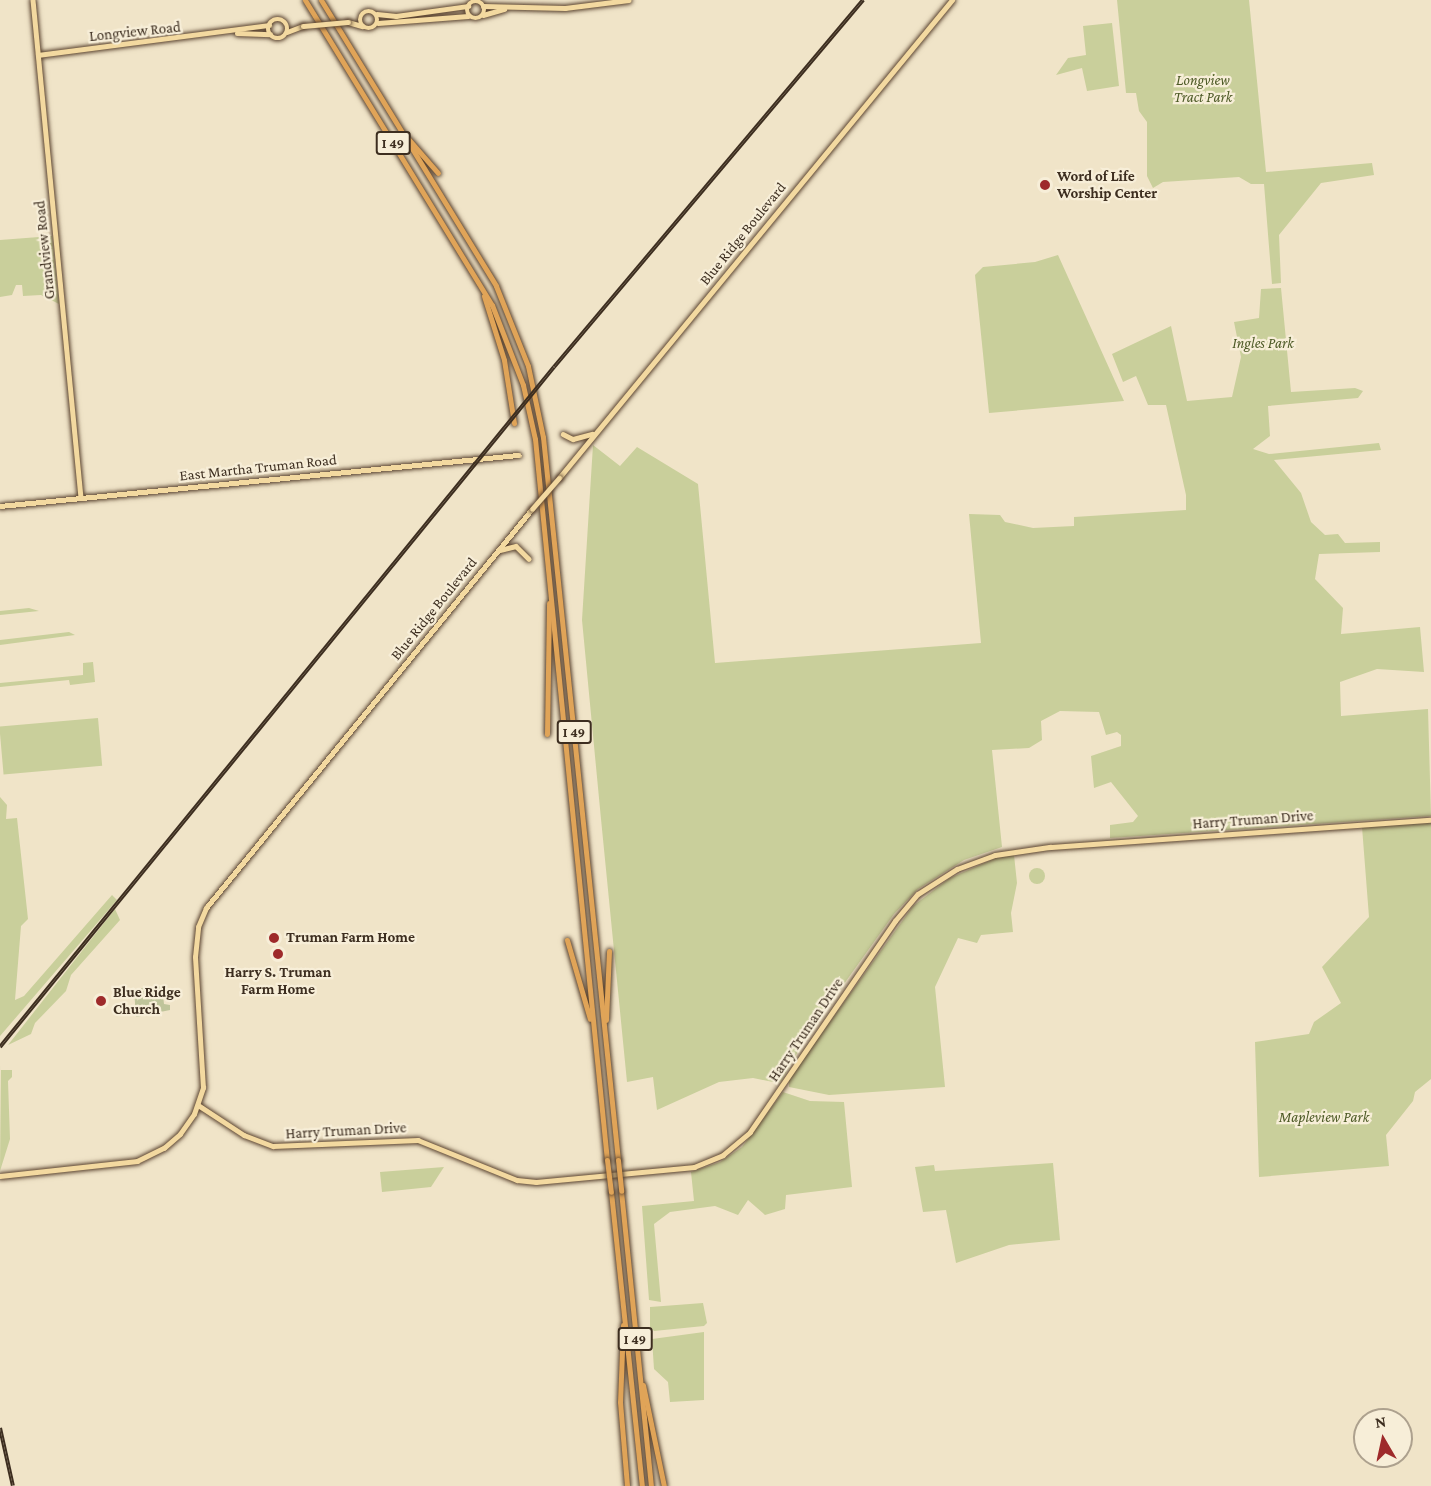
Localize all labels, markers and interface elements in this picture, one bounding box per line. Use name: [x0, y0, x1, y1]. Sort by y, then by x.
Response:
street label: Longview Road: [88, 18, 182, 46]
park label: Longview Tract Park: [1174, 71, 1232, 106]
road number: I 49: [375, 132, 411, 154]
place label: Word of Life Worship Center: [1057, 167, 1157, 202]
marker: Word of Life Worship Center: [1038, 178, 1052, 192]
street label: Blue Ridge Boulevard: [696, 179, 790, 289]
street label: Grandview Road: [31, 200, 59, 300]
park label: Ingles Park: [1232, 335, 1294, 353]
street label: East Martha Truman Road: [179, 451, 337, 485]
street label: Blue Ridge Boulevard: [387, 554, 481, 664]
road number: I 49: [556, 721, 592, 743]
street label: Harry Truman Drive: [1192, 807, 1314, 833]
place label: Truman Farm Home: [286, 929, 415, 947]
marker: Truman Farm Home: [267, 931, 281, 945]
marker: Harry S. Truman Farm Home: [271, 947, 285, 961]
place label: Harry S. Truman Farm Home: [225, 963, 331, 998]
street label: Harry Truman Drive: [765, 975, 847, 1085]
place label: Blue Ridge Church: [113, 983, 181, 1018]
marker: Blue Ridge Church: [94, 994, 108, 1008]
park label: Mapleview Park: [1279, 1109, 1369, 1127]
street label: Harry Truman Drive: [285, 1119, 407, 1143]
road number: I 49: [617, 1328, 653, 1350]
north arrow: [1353, 1408, 1413, 1468]
text: N: [1374, 1412, 1387, 1431]

